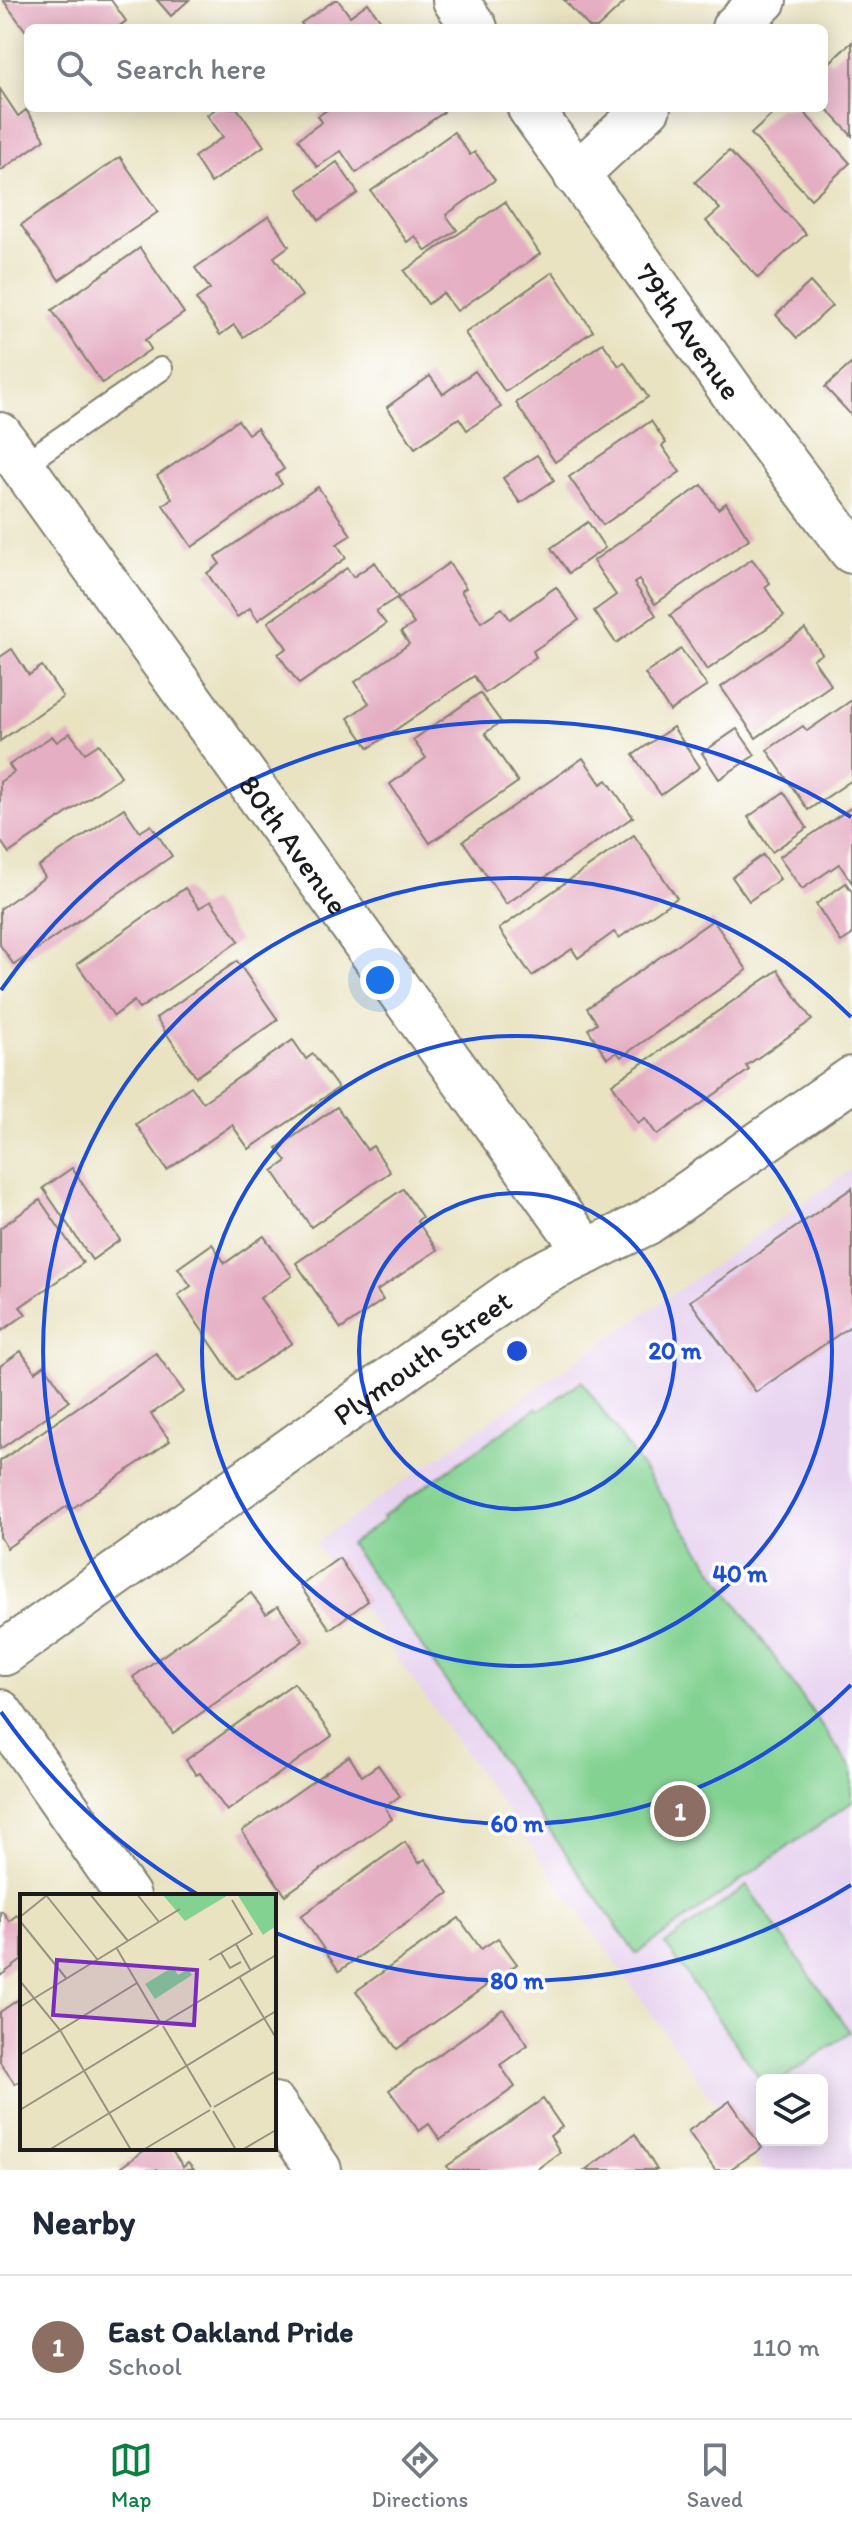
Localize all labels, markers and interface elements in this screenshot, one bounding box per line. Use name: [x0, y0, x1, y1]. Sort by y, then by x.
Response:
search box: [24, 24, 828, 112]
icon: search: [52, 46, 96, 90]
text: Search here: [116, 50, 266, 87]
street label: 79th Avenue: [628, 256, 750, 407]
street label: 80th Avenue: [231, 767, 357, 922]
your location: [360, 960, 400, 1000]
street label: Plymouth Street: [325, 1281, 518, 1433]
text: 20 m: [649, 1336, 702, 1365]
centre of rings: [503, 1337, 531, 1365]
text: 40 m: [713, 1559, 768, 1588]
pin: 1: [654, 1781, 706, 1841]
text: 60 m: [490, 1809, 544, 1838]
inset map: [20, 1894, 276, 2150]
text: 80 m: [490, 1966, 545, 1995]
map controls: [756, 2074, 828, 2146]
button: layers: [756, 2074, 828, 2146]
text: Nearby: [32, 2202, 135, 2243]
text: East Oakland Pride: [108, 2313, 354, 2350]
text: 1: [52, 2331, 64, 2363]
text: 110 m: [752, 2331, 820, 2363]
text: School: [108, 2350, 182, 2382]
tab: Map: [109, 2438, 153, 2513]
tab: Directions: [372, 2438, 468, 2513]
tab: Saved: [687, 2438, 743, 2513]

